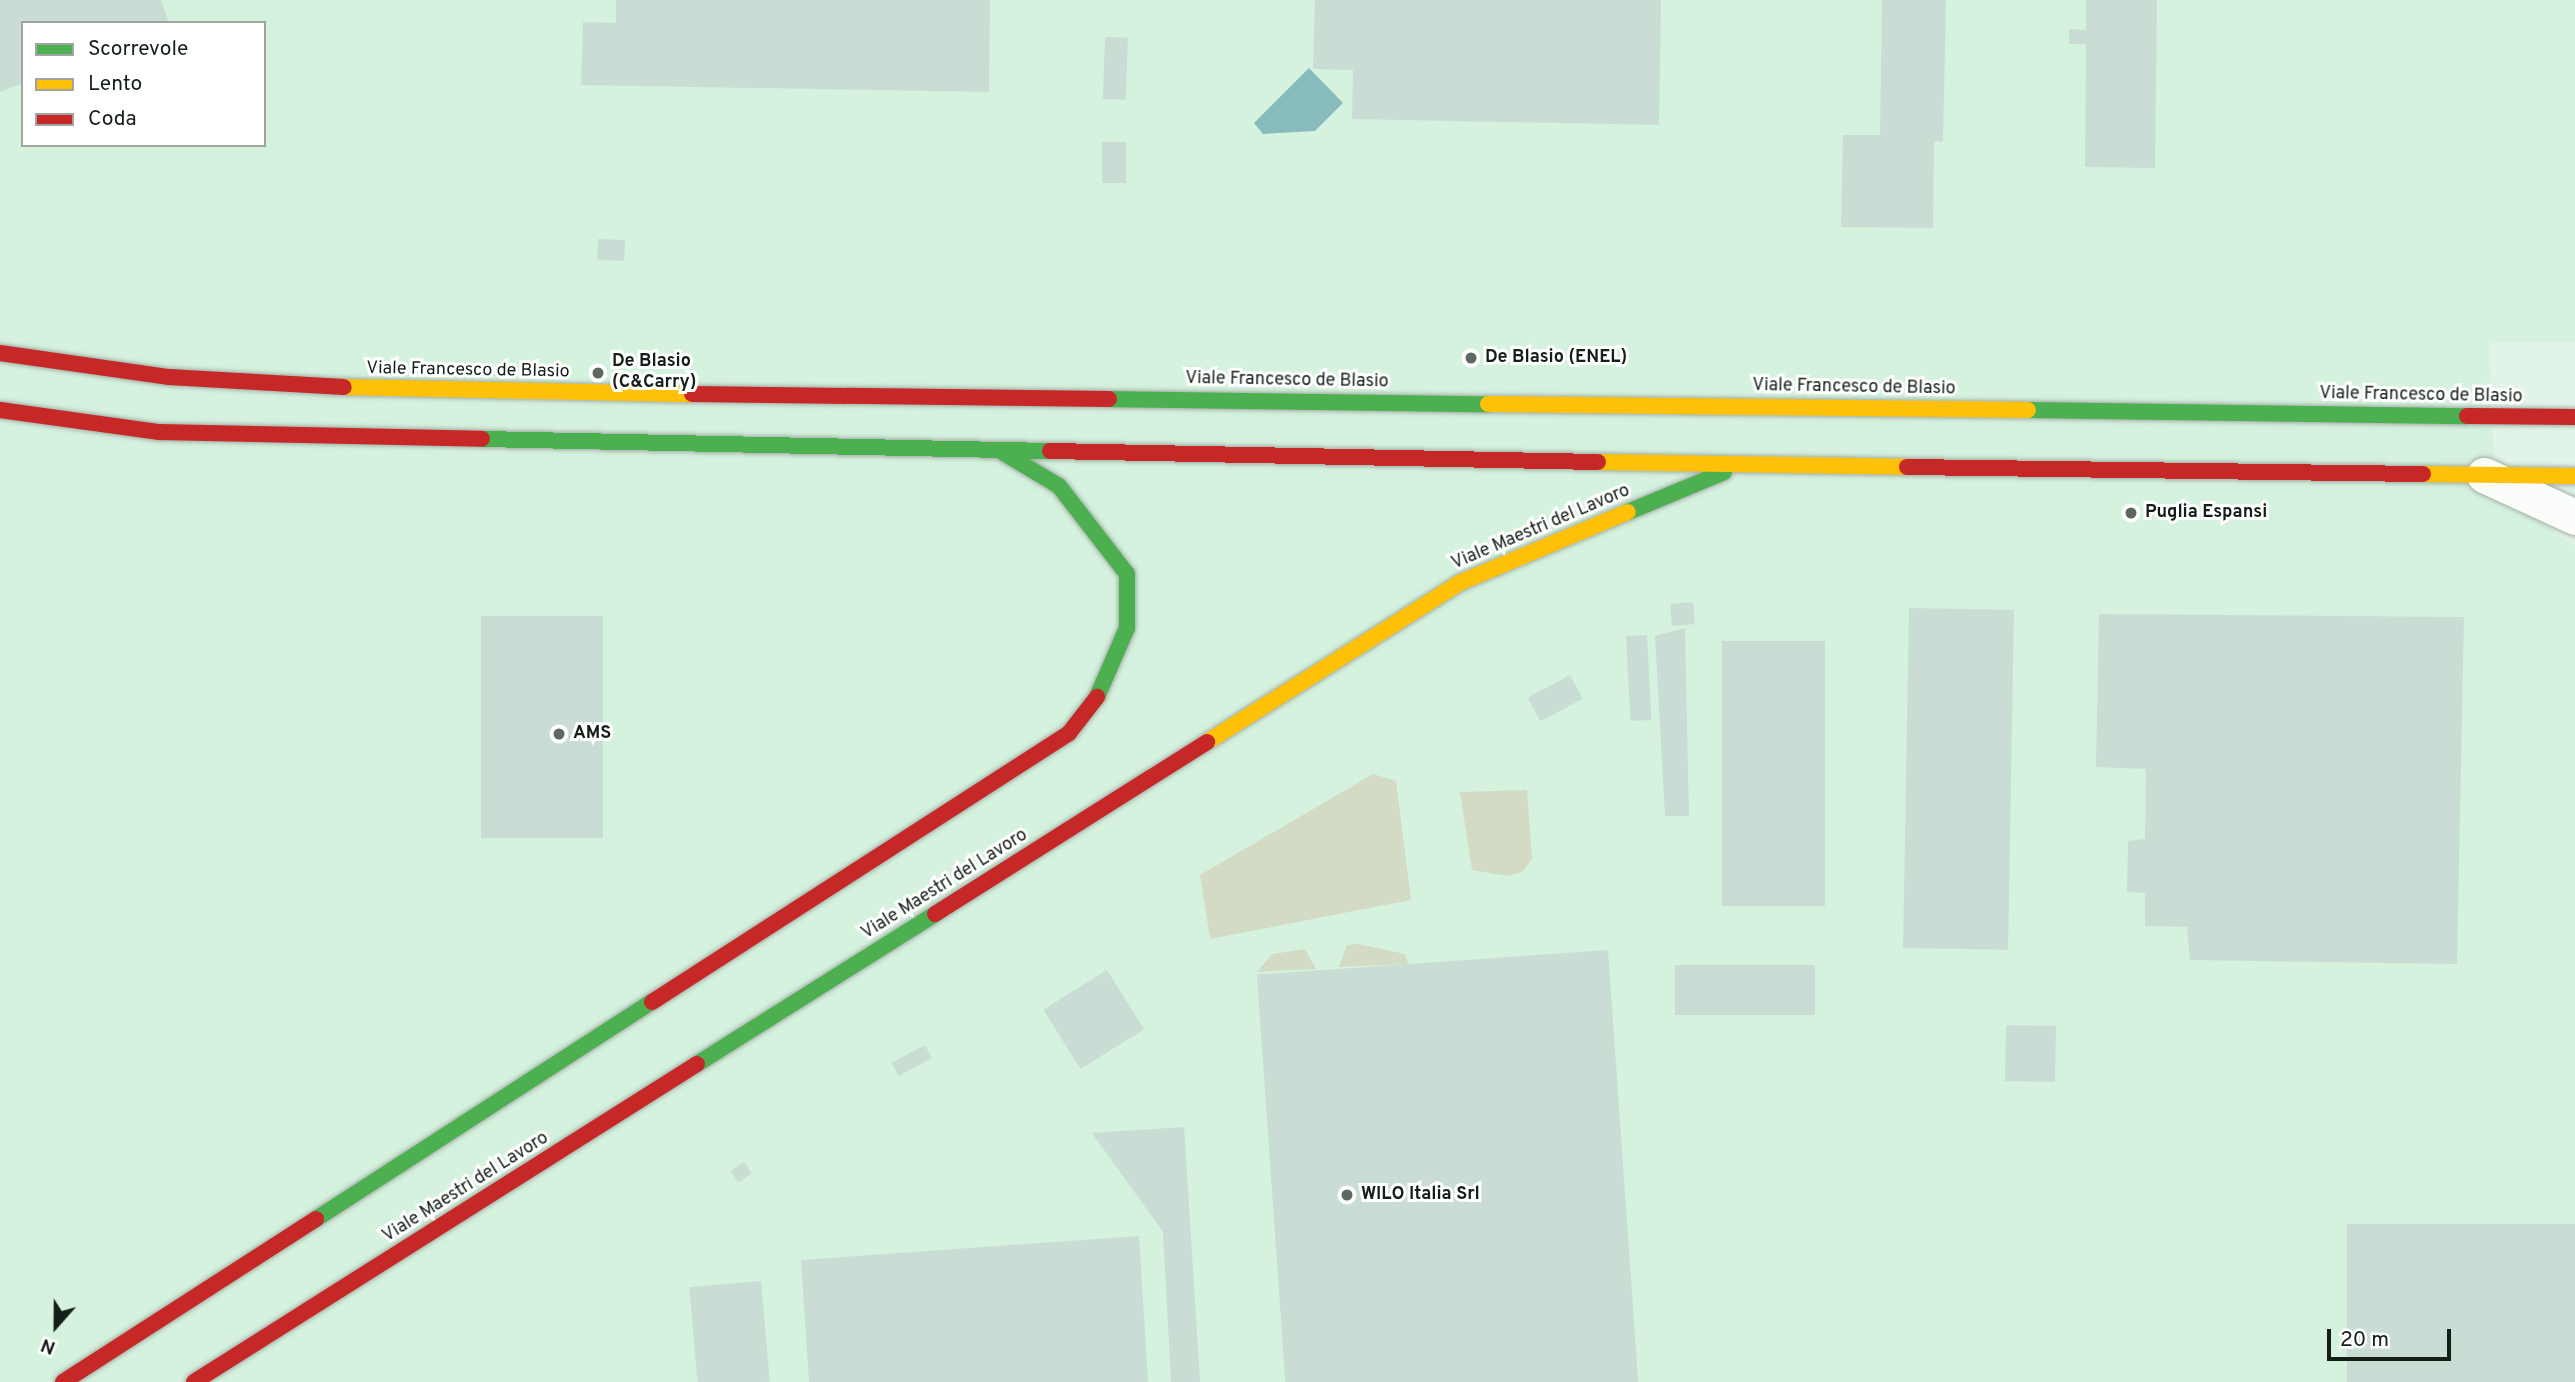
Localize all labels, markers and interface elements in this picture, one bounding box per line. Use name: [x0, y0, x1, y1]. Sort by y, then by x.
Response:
legend: [21, 21, 266, 147]
text: Scorrevole: [88, 36, 188, 63]
text: Lento: [88, 71, 142, 98]
text: Coda: [88, 106, 137, 133]
place label: De Blasio (ENEL): [1485, 347, 1627, 369]
marker: De Blasio (ENEL): [1463, 350, 1479, 366]
place label: De Blasio (C&Carry): [612, 352, 696, 394]
street label: Viale Francesco de Blasio: [366, 358, 570, 384]
marker: De Blasio (C&Carry): [590, 365, 606, 381]
street label: Viale Francesco de Blasio: [1185, 368, 1389, 394]
street label: Viale Francesco de Blasio: [1752, 375, 1956, 401]
street label: Viale Francesco de Blasio: [2319, 383, 2523, 409]
street label: Viale Maestri del Lavoro: [1449, 481, 1633, 575]
place label: Puglia Espansi: [2145, 502, 2267, 524]
marker: Puglia Espansi: [2123, 505, 2139, 521]
place label: AMS: [573, 723, 611, 745]
marker: AMS: [551, 726, 567, 742]
street label: Viale Maestri del Lavoro: [858, 825, 1032, 945]
street label: Viale Maestri del Lavoro: [379, 1128, 553, 1248]
place label: WILO Italia Srl: [1361, 1184, 1480, 1206]
marker: WILO Italia Srl: [1339, 1187, 1355, 1203]
north arrow: [21, 1291, 91, 1361]
scale bar: [2330, 1316, 2454, 1360]
text: 20 m: [2340, 1327, 2389, 1354]
text: N: [38, 1332, 59, 1359]

